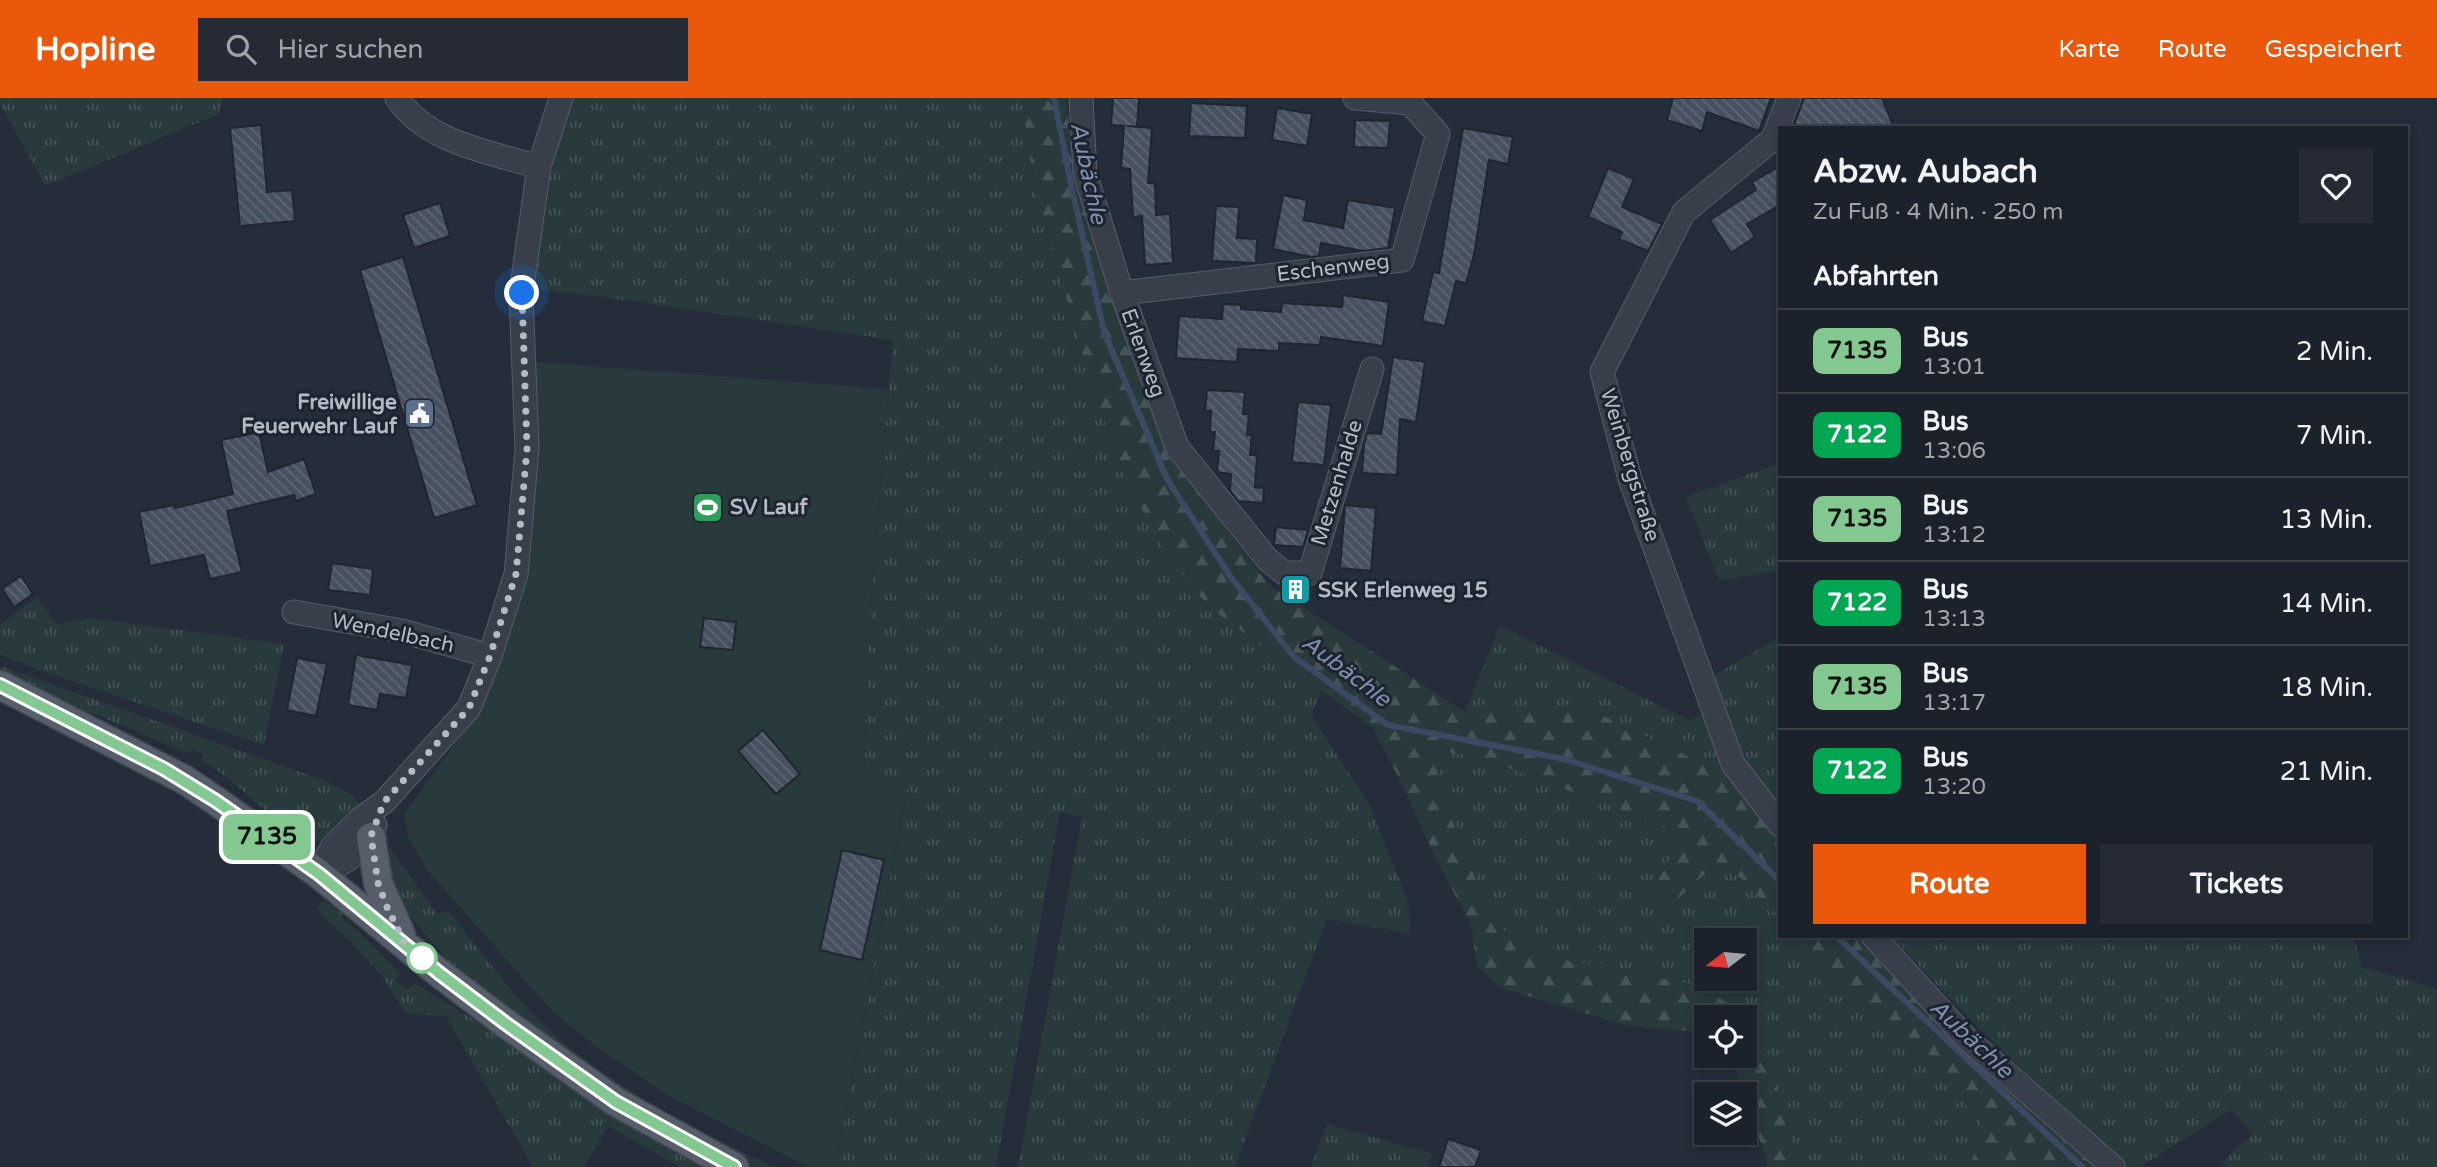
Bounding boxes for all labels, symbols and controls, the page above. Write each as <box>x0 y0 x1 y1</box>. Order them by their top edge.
search box <box>198 18 688 81</box>
text: Hopline <box>35 30 156 69</box>
icon: search <box>222 30 260 68</box>
text: Hier suchen <box>278 34 423 65</box>
text: Karte <box>2058 35 2120 64</box>
text: Route <box>2158 35 2227 64</box>
text: Gespeichert <box>2265 35 2402 64</box>
water label: Aubächle <box>1064 120 1113 228</box>
button: heart <box>2299 149 2373 223</box>
text: Abzw. Aubach <box>1813 152 2038 191</box>
text: Zu Fuß · 4 Min. · 250 m <box>1813 198 2063 226</box>
street label: Eschenweg <box>1275 249 1391 287</box>
text: Abfahrten <box>1813 261 1939 292</box>
your location <box>504 275 539 310</box>
street label: Erlenweg <box>1115 305 1171 401</box>
text: Bus <box>1922 322 1968 353</box>
text: 7135 <box>1827 336 1887 365</box>
text: 2 Min. <box>2296 336 2373 367</box>
text: 13:01 <box>1922 353 1986 381</box>
street label: Weinbergstraße <box>1595 385 1665 545</box>
place label: Freiwillige Feuerwehr Lauf <box>241 390 398 439</box>
public building icon: Freiwillige Feuerwehr Lauf <box>403 397 437 431</box>
text: Bus <box>1922 406 1968 437</box>
street label: Metzenhalde <box>1306 417 1368 549</box>
text: 7122 <box>1827 420 1887 449</box>
text: 7 Min. <box>2296 420 2373 451</box>
text: 13:06 <box>1922 437 1986 465</box>
sports icon: SV Lauf <box>690 490 724 524</box>
text: Bus <box>1922 490 1968 521</box>
place label: SV Lauf <box>730 495 808 520</box>
text: 7135 <box>1827 504 1887 533</box>
text: 13 Min. <box>2280 504 2373 535</box>
text: 13:12 <box>1922 521 1986 549</box>
building icon: SSK Erlenweg 15 <box>1278 573 1312 607</box>
text: Bus <box>1922 574 1968 605</box>
place label: SSK Erlenweg 15 <box>1318 578 1488 603</box>
text: 7122 <box>1827 588 1887 617</box>
text: 14 Min. <box>2280 588 2373 619</box>
text: 13:13 <box>1922 605 1986 633</box>
street label: Wendelbach <box>330 608 456 658</box>
water label: Aubächle <box>1296 629 1397 714</box>
text: Bus <box>1922 658 1968 689</box>
text: 7135 <box>1827 672 1887 701</box>
text: 18 Min. <box>2280 672 2373 703</box>
text: 13:17 <box>1922 689 1986 717</box>
text: Bus <box>1922 742 1968 773</box>
text: 7122 <box>1827 756 1887 785</box>
text: 21 Min. <box>2280 756 2373 787</box>
text: 13:20 <box>1922 773 1986 801</box>
line badge: 7135 <box>218 814 316 860</box>
text: 7135 <box>237 822 297 851</box>
button: Route <box>1813 844 2086 924</box>
button: Tickets <box>2100 844 2373 924</box>
north arrow <box>1694 928 1757 990</box>
map controls <box>1694 928 1757 1145</box>
unlabelled marker <box>407 943 437 973</box>
water label: Aubächle <box>1924 994 2020 1086</box>
button: locate <box>1694 1005 1757 1068</box>
button: layers <box>1694 1082 1757 1145</box>

